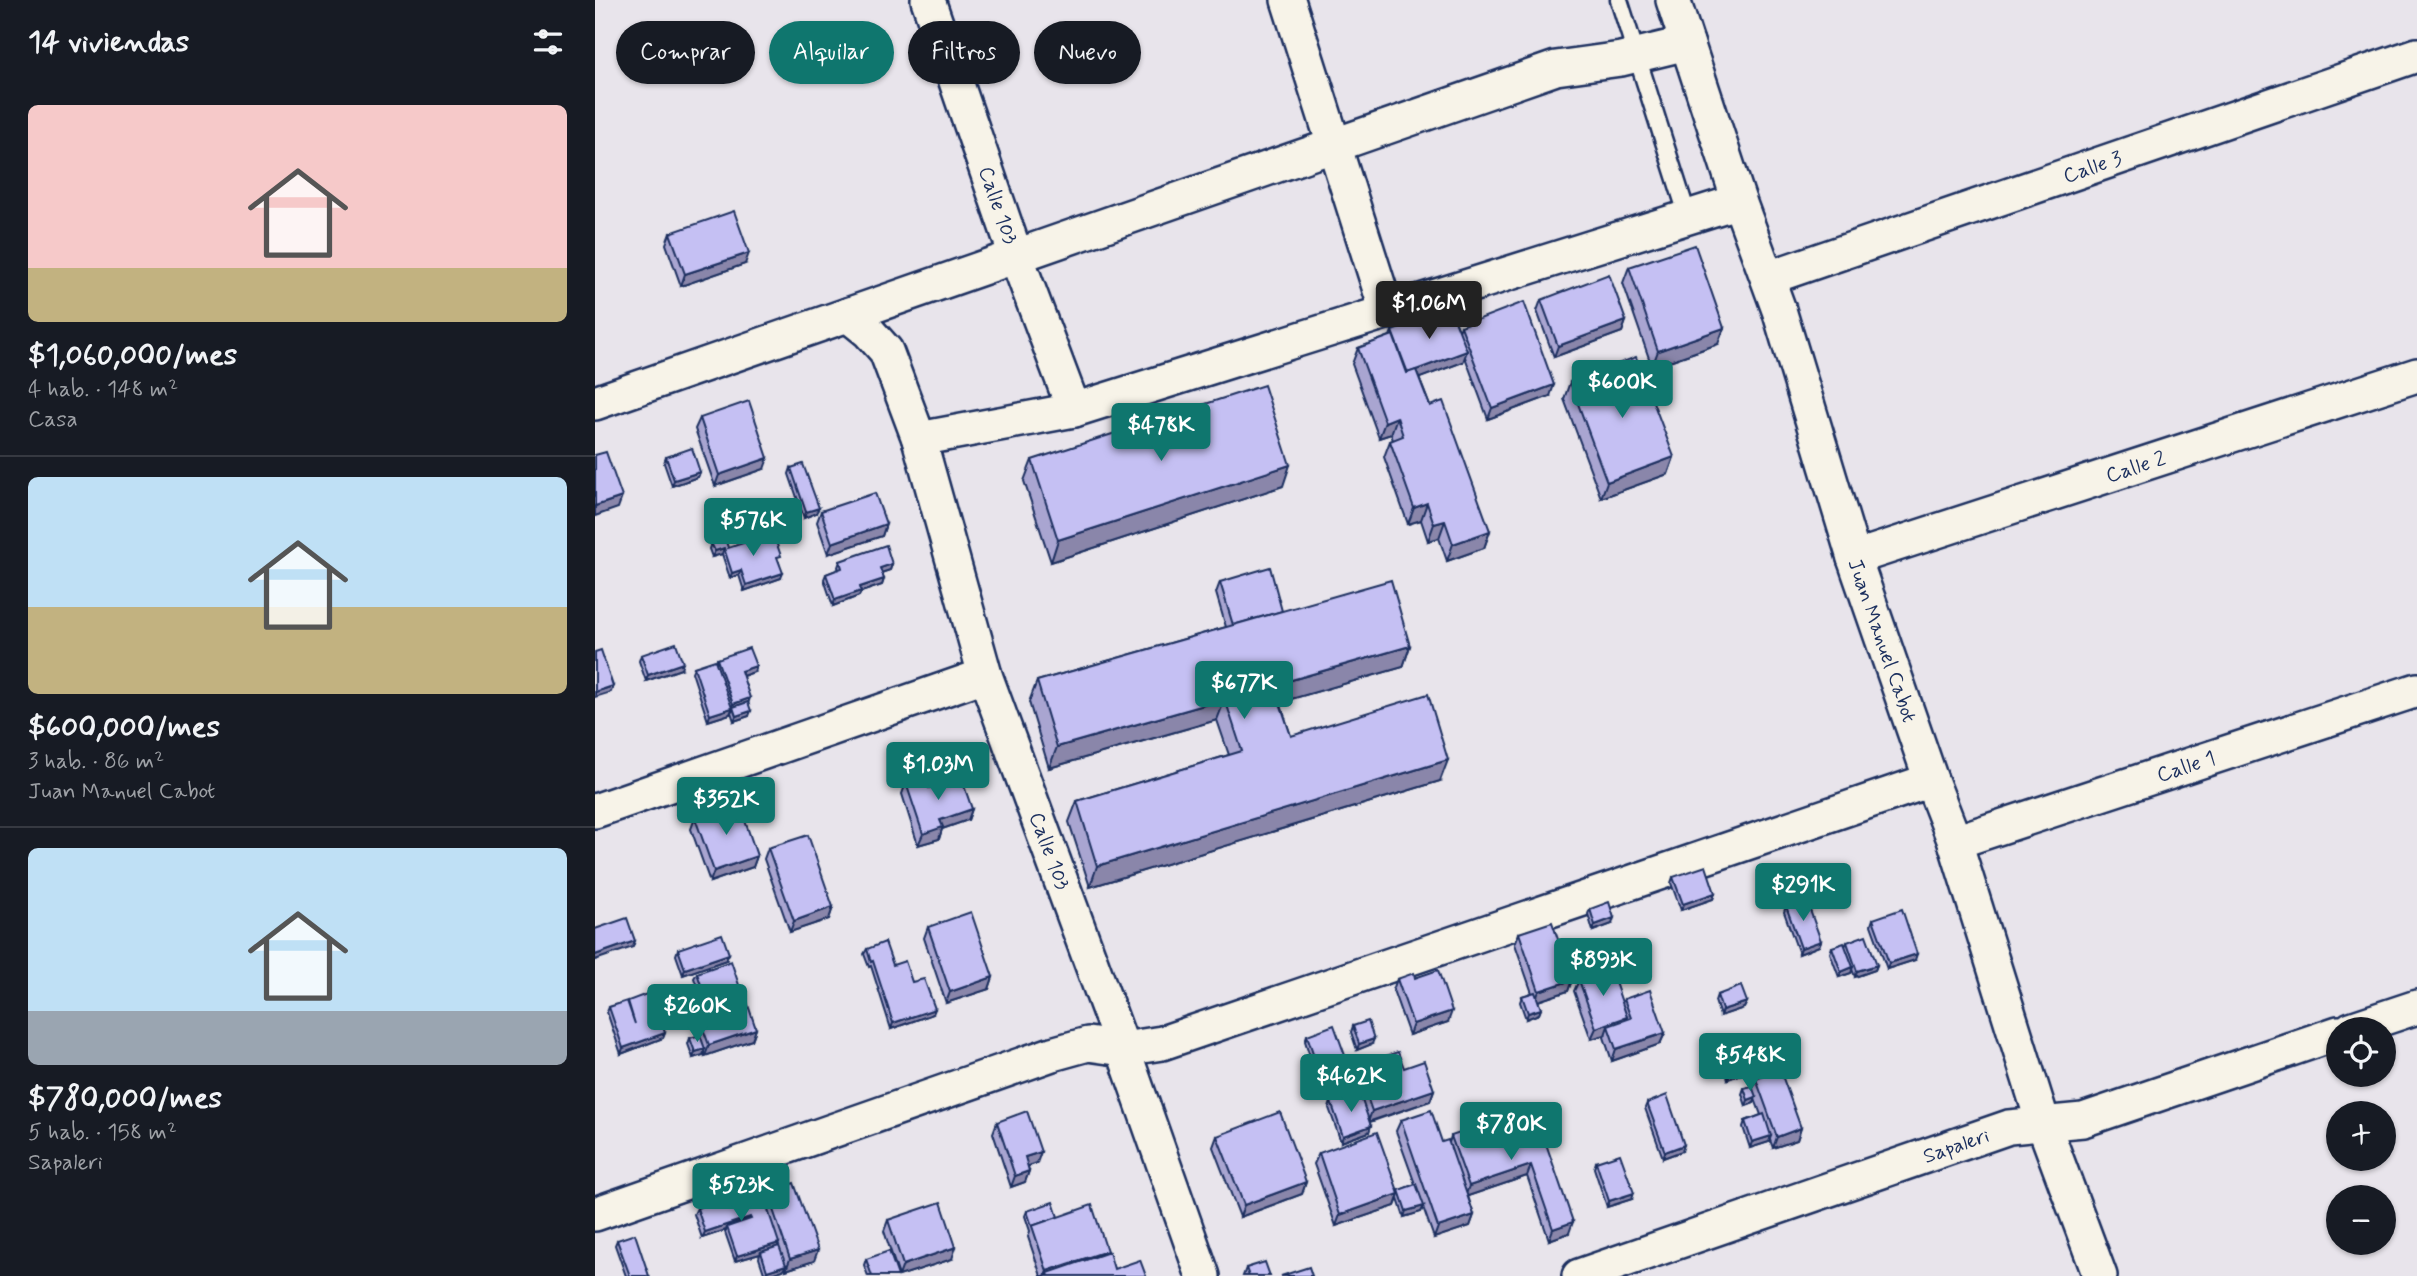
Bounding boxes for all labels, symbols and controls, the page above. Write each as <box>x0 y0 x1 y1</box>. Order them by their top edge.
chip: Comprar <box>616 21 755 84</box>
chip: Alquilar <box>769 21 894 84</box>
chip: Filtros <box>908 21 1020 84</box>
chip: Nuevo <box>1034 21 1141 84</box>
text: 14 viviendas <box>28 23 189 62</box>
icon: filters <box>529 23 567 61</box>
street label: Calle 3 <box>2060 144 2126 191</box>
icon: home <box>235 150 361 276</box>
street label: Calle 103 <box>971 163 1024 249</box>
pin: $1.06M <box>1372 282 1486 341</box>
text: $1.06M <box>1392 289 1466 319</box>
text: $1,060,000/mes <box>28 336 237 375</box>
pin: $600K <box>1573 360 1671 420</box>
text: $600K <box>1588 368 1656 398</box>
text: 4 hab. · 148 m² <box>28 375 178 405</box>
pin: $478K <box>1112 404 1210 463</box>
text: Casa <box>28 405 78 435</box>
text: $478K <box>1127 411 1195 441</box>
street label: Calle 2 <box>2102 445 2169 490</box>
pin: $576K <box>704 498 802 558</box>
text: $576K <box>720 506 786 536</box>
icon: home <box>235 522 361 648</box>
street label: Juan Manuel Cabot <box>1840 555 1923 726</box>
pin: $677K <box>1195 662 1293 721</box>
text: $677K <box>1211 669 1277 699</box>
text: $600,000/mes <box>28 708 220 747</box>
pin: $1.03M <box>881 742 995 802</box>
street label: Calle 1 <box>2153 744 2219 790</box>
text: 3 hab. · 86 m² <box>28 747 164 777</box>
text: $1.03M <box>902 750 974 780</box>
text: Juan Manuel Cabot <box>28 777 215 807</box>
pin: $352K <box>677 778 775 837</box>
text: $352K <box>693 785 759 815</box>
street label: Calle 103 <box>1022 808 1076 894</box>
pin: $291K <box>1754 864 1852 923</box>
text: $291K <box>1771 871 1835 901</box>
icon: home <box>235 893 361 1019</box>
pin: $893K <box>1554 939 1652 998</box>
text: $893K <box>1570 946 1636 976</box>
pin: $260K <box>648 984 746 1044</box>
text: $260K <box>663 992 731 1022</box>
map controls <box>2326 1017 2396 1255</box>
button: locate <box>2326 1017 2396 1087</box>
pin: $548K <box>1701 1034 1799 1093</box>
text: $548K <box>1715 1041 1785 1071</box>
pin: $462K <box>1302 1054 1400 1114</box>
text: $462K <box>1316 1062 1386 1092</box>
text: $780,000/mes <box>28 1079 222 1118</box>
button: + <box>2326 1101 2396 1171</box>
pin: $780K <box>1462 1102 1560 1162</box>
text: $780K <box>1476 1110 1546 1140</box>
text: 5 hab. · 158 m² <box>28 1118 177 1148</box>
street label: Sapaleri <box>1920 1122 1993 1171</box>
text: Sapaleri <box>28 1148 103 1178</box>
pin: $523K <box>692 1164 790 1223</box>
text: $523K <box>708 1171 774 1201</box>
button: − <box>2326 1185 2396 1255</box>

